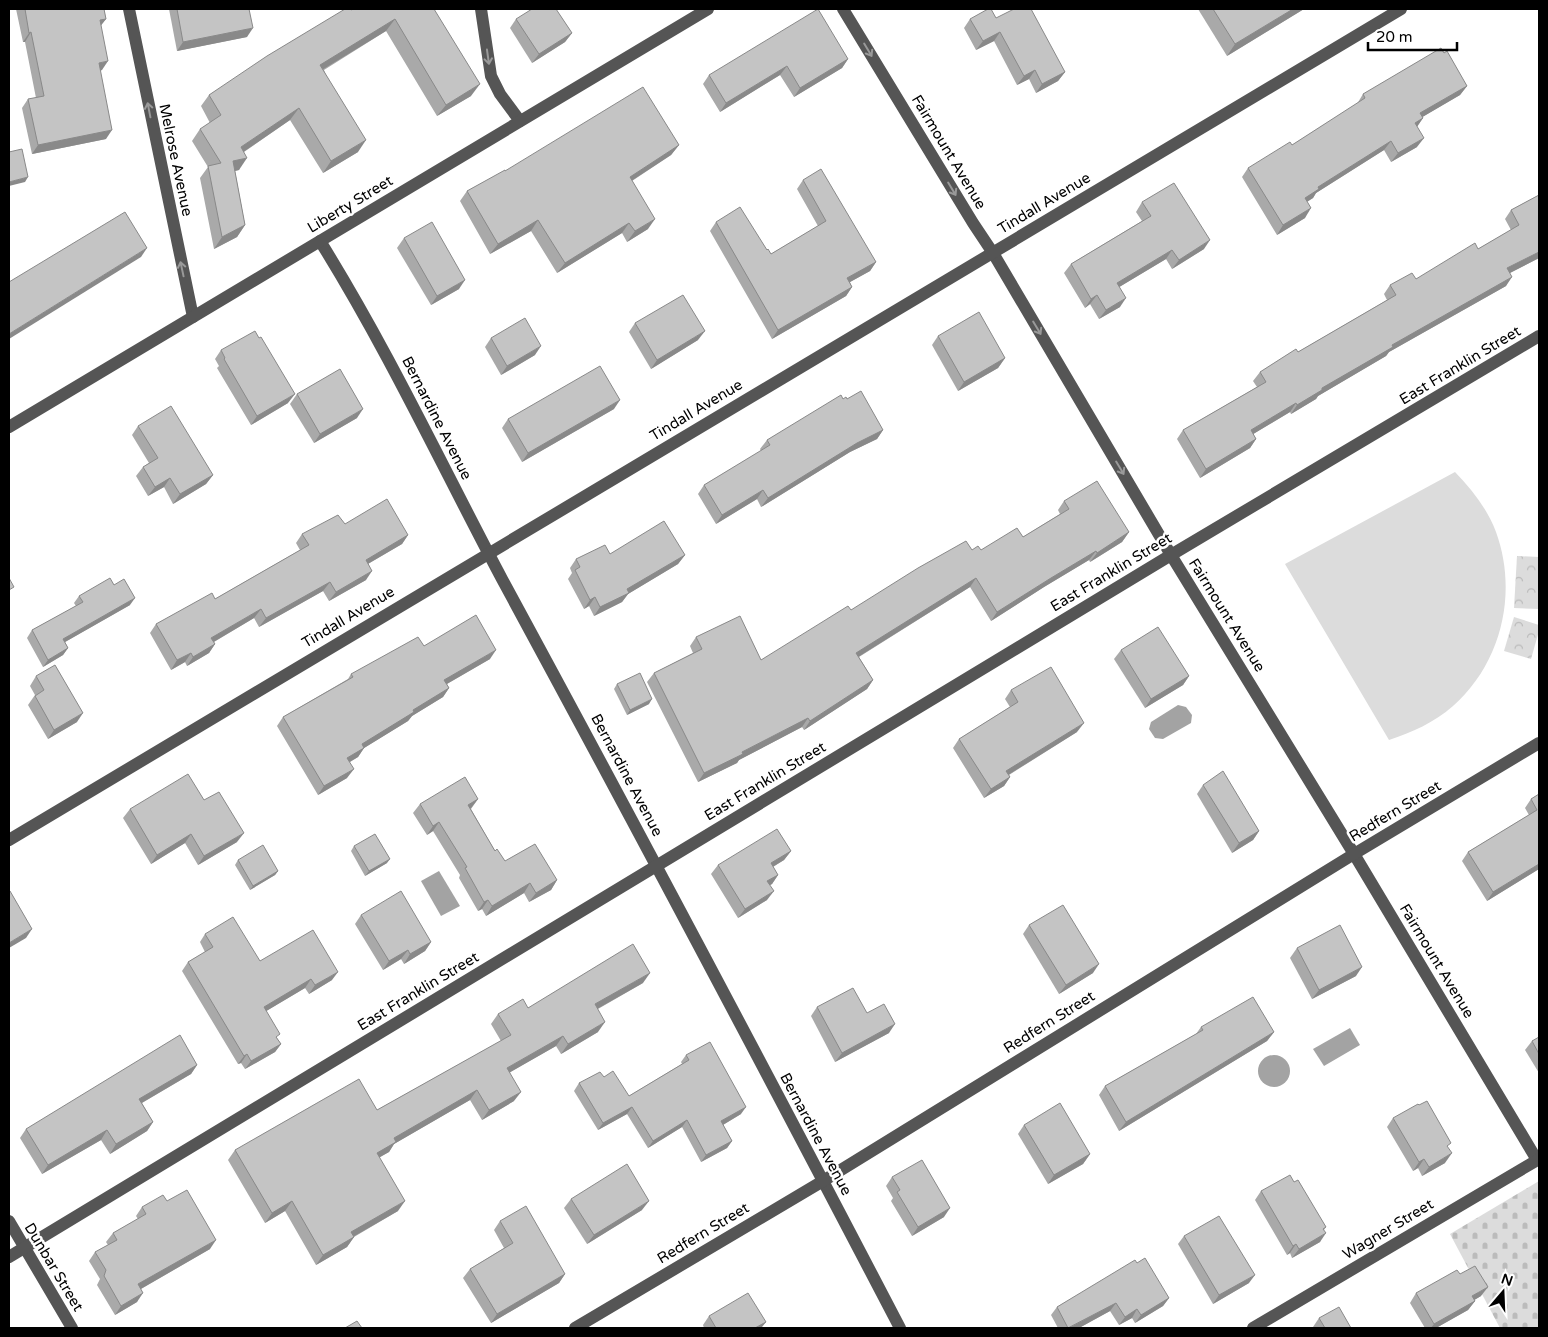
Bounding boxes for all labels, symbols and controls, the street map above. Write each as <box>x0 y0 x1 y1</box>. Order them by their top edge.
scale bar <box>1368 20 1457 52</box>
text: 20 m <box>1376 28 1413 46</box>
one-way arrow <box>864 43 874 57</box>
one-way arrow <box>483 49 493 65</box>
street label: Fairmount Avenue <box>908 92 990 212</box>
street label: Melrose Avenue <box>155 102 197 218</box>
one-way arrow <box>144 103 154 119</box>
street label: Tindall Avenue <box>994 168 1094 238</box>
street label: Liberty Street <box>304 171 396 237</box>
one-way arrow <box>948 182 958 196</box>
one-way arrow <box>177 262 187 278</box>
one-way arrow <box>1033 321 1043 335</box>
street label: East Franklin Street <box>1396 322 1524 408</box>
street label: Bernardine Avenue <box>398 353 476 483</box>
street label: Tindall Avenue <box>646 375 746 445</box>
one-way arrow <box>1115 461 1125 475</box>
street label: East Franklin Street <box>1047 529 1175 615</box>
street label: Fairmount Avenue <box>1185 555 1269 675</box>
street label: Tindall Avenue <box>298 582 398 652</box>
street label: Bernardine Avenue <box>587 711 667 839</box>
street label: East Franklin Street <box>701 738 829 824</box>
street label: Redfern Street <box>1346 776 1444 846</box>
street label: Fairmount Avenue <box>1396 901 1478 1021</box>
street label: East Franklin Street <box>354 948 482 1034</box>
street label: Redfern Street <box>1000 987 1098 1057</box>
street label: Bernardine Avenue <box>776 1070 856 1198</box>
street label: Wagner Street <box>1339 1195 1437 1263</box>
street label: Redfern Street <box>654 1198 752 1268</box>
street label: Dunbar Street <box>21 1220 88 1315</box>
north arrow <box>1478 1267 1528 1317</box>
text: N <box>1499 1270 1515 1290</box>

